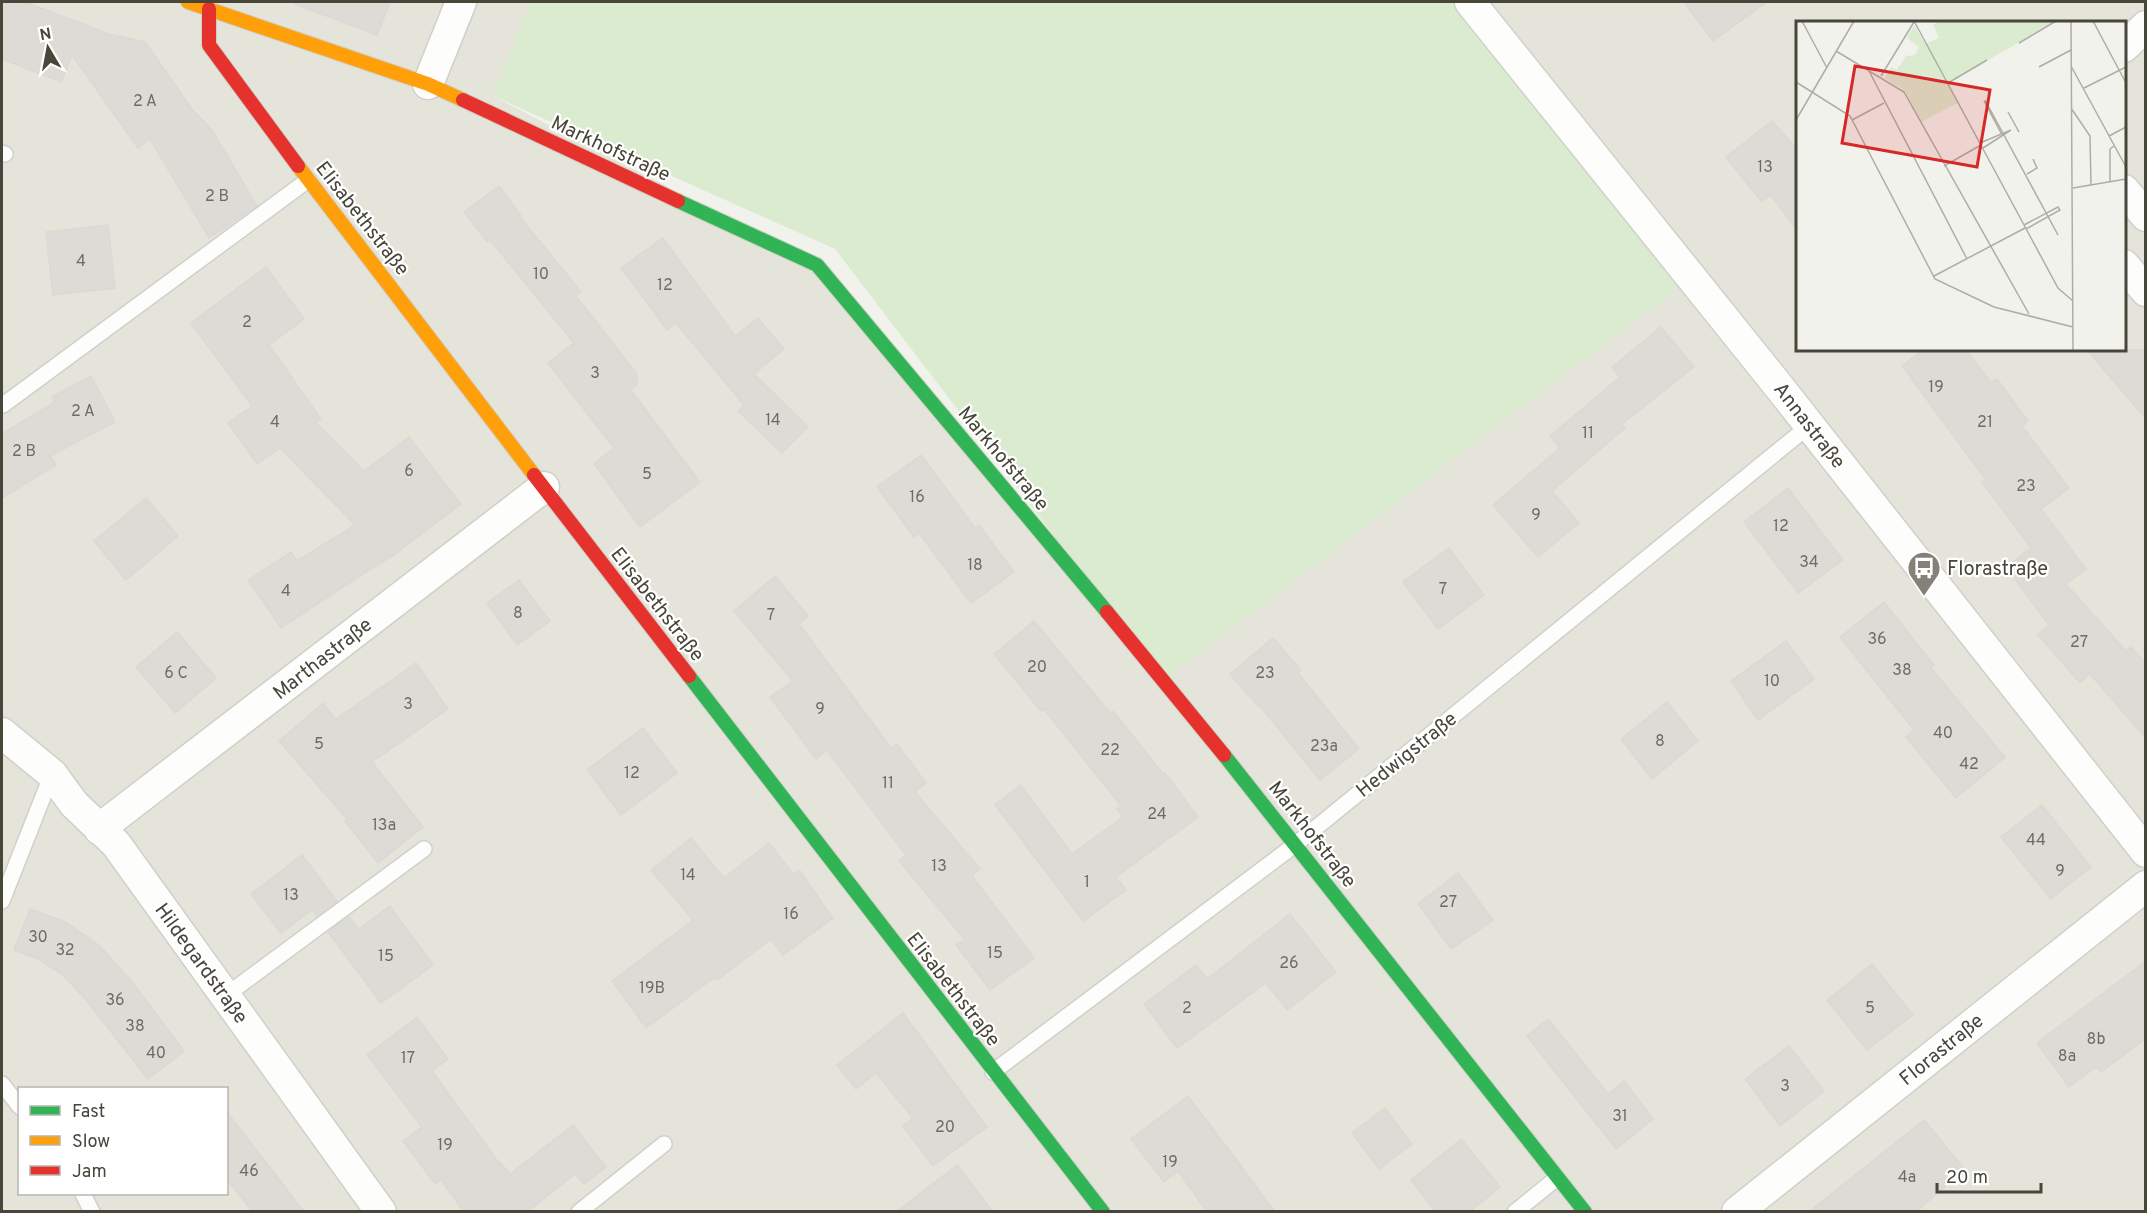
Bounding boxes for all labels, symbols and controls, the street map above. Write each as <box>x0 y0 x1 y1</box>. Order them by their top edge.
north arrow <box>18 18 78 78</box>
inset map <box>1796 21 2126 351</box>
text: N <box>38 24 53 46</box>
house number: 2 A <box>133 92 157 112</box>
street label: Markhofstraße <box>546 111 674 189</box>
street label: Elisabethstraße <box>309 157 414 282</box>
house number: 13 <box>1757 158 1773 178</box>
house number: 2 B <box>205 187 229 207</box>
house number: 4 <box>76 252 86 272</box>
house number: 10 <box>533 265 549 285</box>
house number: 12 <box>657 276 673 296</box>
house number: 2 <box>242 313 252 333</box>
house number: 3 <box>590 364 600 384</box>
street label: Annastraße <box>1767 378 1850 475</box>
house number: 19 <box>1928 378 1944 398</box>
house number: 2 A <box>71 402 95 422</box>
street label: Markhofstraße <box>951 402 1054 517</box>
house number: 14 <box>765 411 781 431</box>
house number: 4 <box>270 413 280 433</box>
house number: 21 <box>1977 413 1993 433</box>
house number: 11 <box>1582 424 1594 444</box>
house number: 2 B <box>12 442 36 462</box>
house number: 6 <box>404 462 414 482</box>
house number: 5 <box>642 465 652 485</box>
house number: 23 <box>2016 477 2036 497</box>
house number: 16 <box>909 488 925 508</box>
house number: 9 <box>1531 506 1541 526</box>
house number: 12 <box>1773 517 1789 537</box>
street label: Elisabethstraße <box>604 543 709 668</box>
bus stop icon: Florastraße <box>1906 550 1942 597</box>
house number: 34 <box>1799 553 1819 573</box>
house number: 18 <box>967 556 983 576</box>
place label: Florastraße <box>1947 557 2048 583</box>
house number: 7 <box>1439 580 1447 600</box>
house number: 4 <box>281 582 291 602</box>
house number: 8 <box>513 604 523 624</box>
house number: 7 <box>767 606 775 626</box>
street label: Marthastraße <box>268 613 378 706</box>
house number: 36 <box>1867 630 1887 650</box>
house number: 27 <box>2070 633 2088 653</box>
house number: 20 <box>1027 658 1047 678</box>
house number: 38 <box>1892 661 1912 681</box>
house number: 6 C <box>164 664 188 684</box>
house number: 23 <box>1255 664 1275 684</box>
house number: 10 <box>1764 672 1780 692</box>
house number: 3 <box>403 695 413 715</box>
house number: 9 <box>815 700 825 720</box>
street label: Hedwigstraße <box>1351 707 1463 804</box>
house number: 40 <box>1933 724 1953 744</box>
house number: 8 <box>1655 732 1665 752</box>
house number: 5 <box>314 735 324 755</box>
house number: 23a <box>1310 737 1338 757</box>
house number: 22 <box>1100 741 1120 761</box>
house number: 42 <box>1959 755 1979 775</box>
house number: 12 <box>624 764 640 784</box>
house number: 11 <box>882 774 894 794</box>
street label: Markhofstraße <box>1261 776 1361 894</box>
house number: 24 <box>1147 805 1167 825</box>
house number: 13a <box>372 816 396 836</box>
house number: 44 <box>2026 831 2046 851</box>
house number: 13 <box>931 857 947 877</box>
house number: 9 <box>2055 862 2065 882</box>
house number: 14 <box>680 866 696 886</box>
house number: 1 <box>1084 873 1090 893</box>
house number: 13 <box>283 886 299 906</box>
house number: 27 <box>1439 893 1457 913</box>
street label: Hildegardstraße <box>148 899 253 1030</box>
house number: 16 <box>783 905 799 925</box>
house number: 30 <box>28 928 48 948</box>
street label: Elisabethstraße <box>900 928 1005 1053</box>
house number: 32 <box>55 941 75 961</box>
house number: 15 <box>987 944 1003 964</box>
house number: 15 <box>378 947 394 967</box>
house number: 26 <box>1279 954 1299 974</box>
house number: 19B <box>639 979 665 999</box>
house number: 36 <box>105 991 125 1011</box>
house number: 2 <box>1182 999 1192 1019</box>
house number: 5 <box>1865 999 1875 1019</box>
street label: Florastraße <box>1895 1009 1990 1092</box>
house number: 38 <box>125 1017 145 1037</box>
house number: 8b <box>2087 1030 2105 1050</box>
house number: 40 <box>146 1044 166 1064</box>
house number: 8a <box>2058 1047 2076 1067</box>
house number: 17 <box>401 1049 415 1069</box>
house number: 3 <box>1780 1077 1790 1097</box>
legend <box>18 1087 228 1195</box>
text: Fast <box>72 1101 105 1124</box>
house number: 31 <box>1612 1107 1628 1127</box>
house number: 20 <box>935 1118 955 1138</box>
text: Slow <box>72 1131 110 1154</box>
house number: 19 <box>437 1136 453 1156</box>
house number: 19 <box>1162 1153 1178 1173</box>
scale bar <box>1937 1156 2040 1194</box>
text: Jam <box>72 1161 107 1184</box>
house number: 46 <box>239 1162 259 1182</box>
text: 20 m <box>1946 1167 1988 1190</box>
house number: 4a <box>1898 1168 1916 1188</box>

